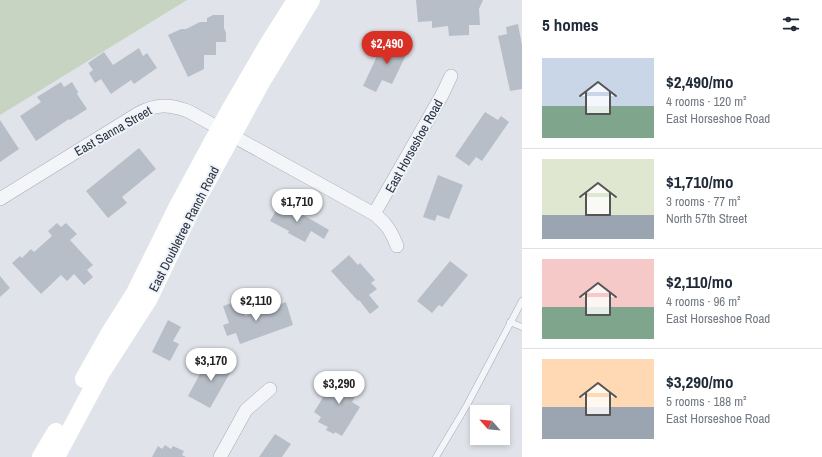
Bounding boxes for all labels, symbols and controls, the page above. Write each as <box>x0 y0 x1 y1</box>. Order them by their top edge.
text: 5 homes <box>542 13 599 36</box>
icon: filters <box>780 13 802 35</box>
pin: $2,490 <box>354 31 420 65</box>
text: $2,490 <box>371 35 403 52</box>
text: $2,490/mo <box>666 70 733 93</box>
icon: home <box>574 74 622 122</box>
text: 4 rooms · 120 m² <box>666 93 747 110</box>
street label: East Horseshoe Road <box>381 96 447 196</box>
street label: East Sanna Street <box>71 102 155 160</box>
text: East Horseshoe Road <box>666 110 770 127</box>
street label: East Doubletree Ranch Road <box>145 163 223 295</box>
text: $1,710/mo <box>666 170 733 193</box>
icon: home <box>574 175 622 223</box>
pin: $1,710 <box>264 189 330 223</box>
text: $1,710 <box>281 193 313 210</box>
text: 3 rooms · 77 m² <box>666 193 741 210</box>
text: North 57th Street <box>666 210 747 227</box>
text: $2,110/mo <box>666 270 733 293</box>
icon: home <box>574 275 622 323</box>
pin: $2,110 <box>223 288 289 322</box>
text: $2,110 <box>240 292 272 309</box>
text: 4 rooms · 96 m² <box>666 293 741 310</box>
text: East Horseshoe Road <box>666 310 770 327</box>
pin: $3,170 <box>178 348 244 382</box>
text: $3,170 <box>195 352 227 369</box>
text: $3,290/mo <box>666 370 733 393</box>
pin: $3,290 <box>306 371 372 405</box>
text: $3,290 <box>323 375 355 392</box>
icon: home <box>574 375 622 423</box>
text: 5 rooms · 188 m² <box>666 393 747 410</box>
north arrow <box>470 405 510 445</box>
map controls <box>470 405 510 445</box>
text: East Horseshoe Road <box>666 410 770 427</box>

